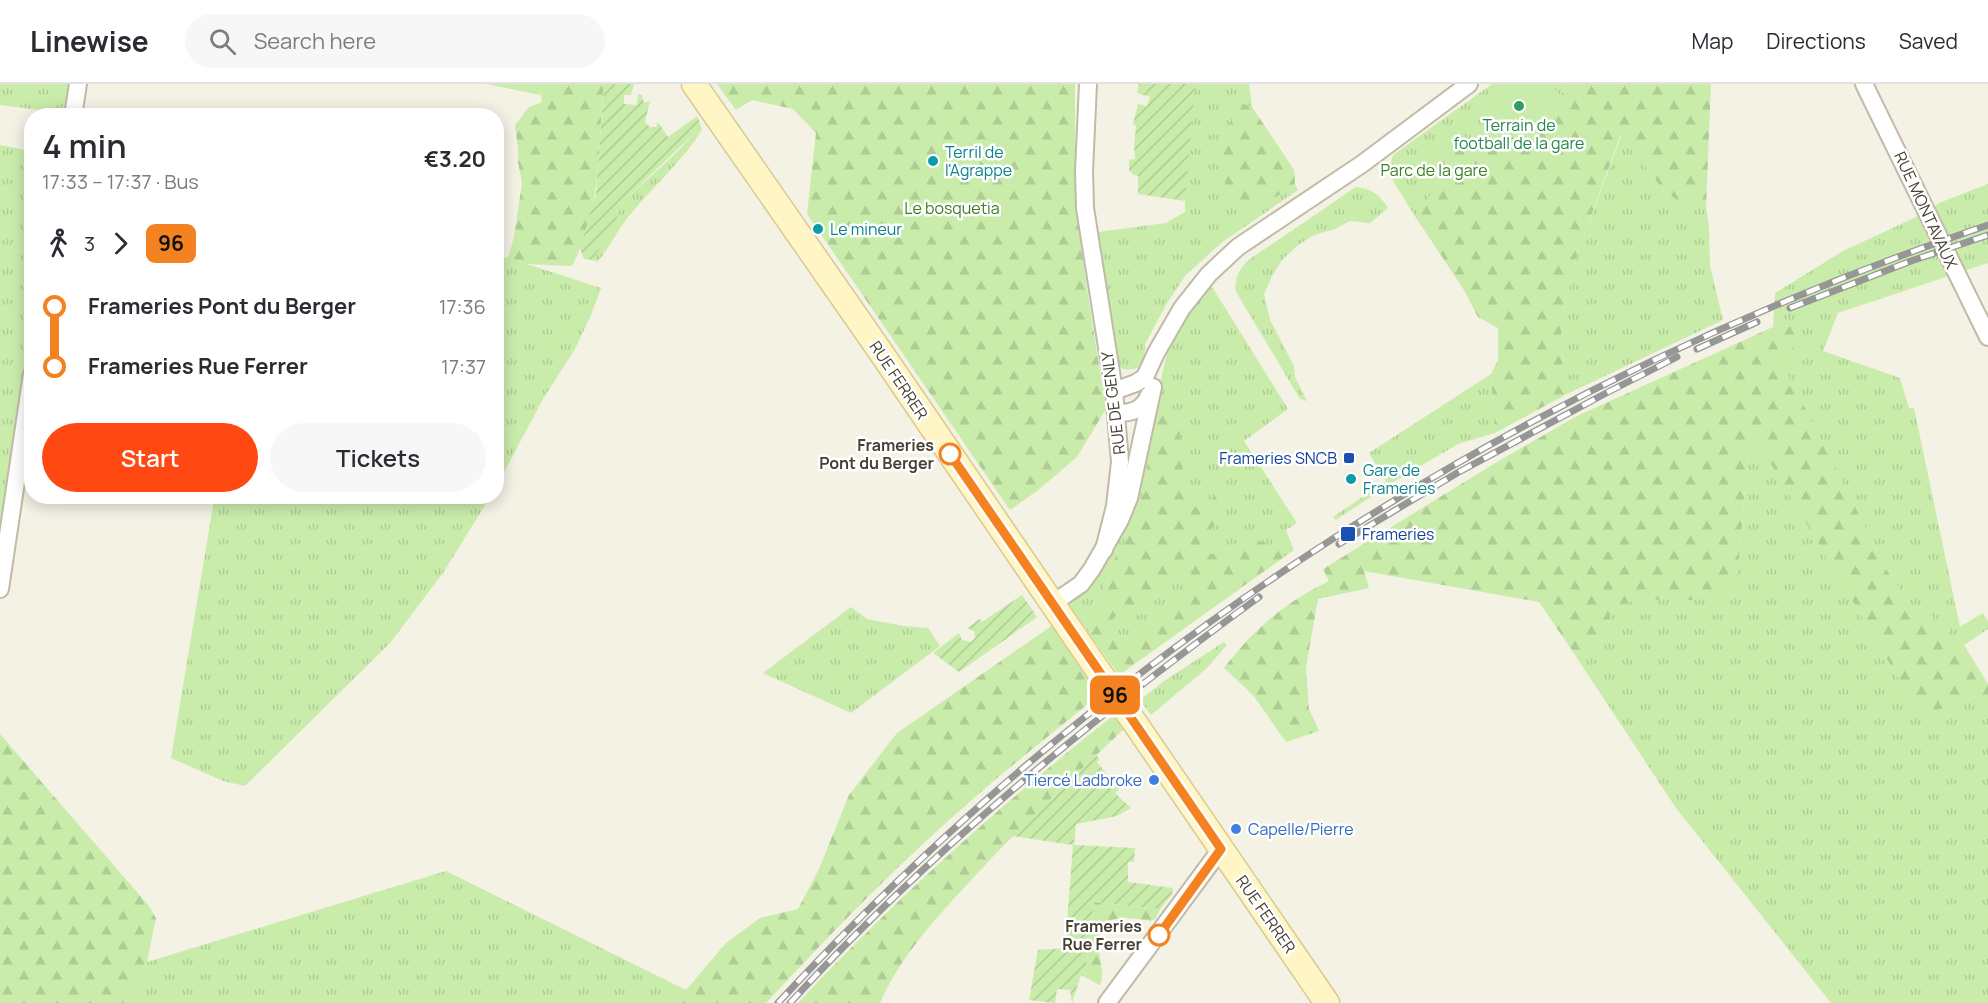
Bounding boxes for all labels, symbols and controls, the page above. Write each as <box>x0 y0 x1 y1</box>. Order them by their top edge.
search box <box>185 14 605 68</box>
text: Linewise <box>30 22 149 60</box>
icon: search <box>206 25 239 58</box>
text: Search here <box>254 26 376 56</box>
text: Map <box>1692 27 1733 55</box>
text: Directions <box>1766 27 1866 55</box>
text: Saved <box>1899 27 1958 55</box>
marker: Terrain de football de la gare <box>1512 99 1526 113</box>
place label: Terrain de football de la gare <box>1454 114 1584 154</box>
text: 4 min <box>42 123 127 168</box>
place label: Terril de l'Agrappe <box>945 141 1012 181</box>
text: €3.20 <box>424 144 486 174</box>
street label: RUE MONTAVAUX <box>1889 148 1963 273</box>
marker: Terril de l'Agrappe <box>926 154 940 168</box>
park label: Parc de la gare <box>1380 159 1488 181</box>
text: 17:33 – 17:37 · Bus <box>42 168 199 195</box>
park label: Le bosquetia <box>904 197 1000 219</box>
place label: Le mineur <box>830 218 902 240</box>
marker: Le mineur <box>811 222 825 236</box>
icon: walk <box>42 227 75 260</box>
icon: forward <box>104 227 137 260</box>
text: 96 <box>158 229 184 257</box>
text: 3 <box>84 230 95 257</box>
text: Frameries Pont du Berger <box>88 291 356 321</box>
text: 17:36 <box>439 293 486 320</box>
street label: RUE FERRER <box>865 336 933 424</box>
street label: RUE DE GENLY <box>1096 350 1130 456</box>
text: Frameries Rue Ferrer <box>88 351 308 381</box>
text: 17:37 <box>441 353 486 380</box>
button: Start <box>42 423 258 492</box>
button: Tickets <box>270 423 486 492</box>
place label: Frameries Pont du Berger <box>819 434 934 474</box>
marker: Frameries Pont du Berger <box>939 443 961 465</box>
place label: Frameries SNCB <box>1219 447 1337 469</box>
marker: Frameries SNCB <box>1342 451 1356 465</box>
place label: Gare de Frameries <box>1363 459 1436 499</box>
marker: Gare de Frameries <box>1344 472 1358 486</box>
place label: Frameries <box>1362 523 1435 545</box>
marker: Frameries <box>1339 525 1357 543</box>
line badge: 96 <box>1088 676 1142 714</box>
text: 96 <box>1102 681 1128 709</box>
place label: Tiercé Ladbroke <box>1024 769 1142 791</box>
marker: Tiercé Ladbroke <box>1147 773 1161 787</box>
place label: Capelle/Pierre <box>1248 818 1354 840</box>
marker: Capelle/Pierre <box>1229 822 1243 836</box>
street label: RUE FERRER <box>1231 871 1301 957</box>
place label: Frameries Rue Ferrer <box>1062 915 1142 955</box>
marker: Frameries Rue Ferrer <box>1148 924 1170 946</box>

